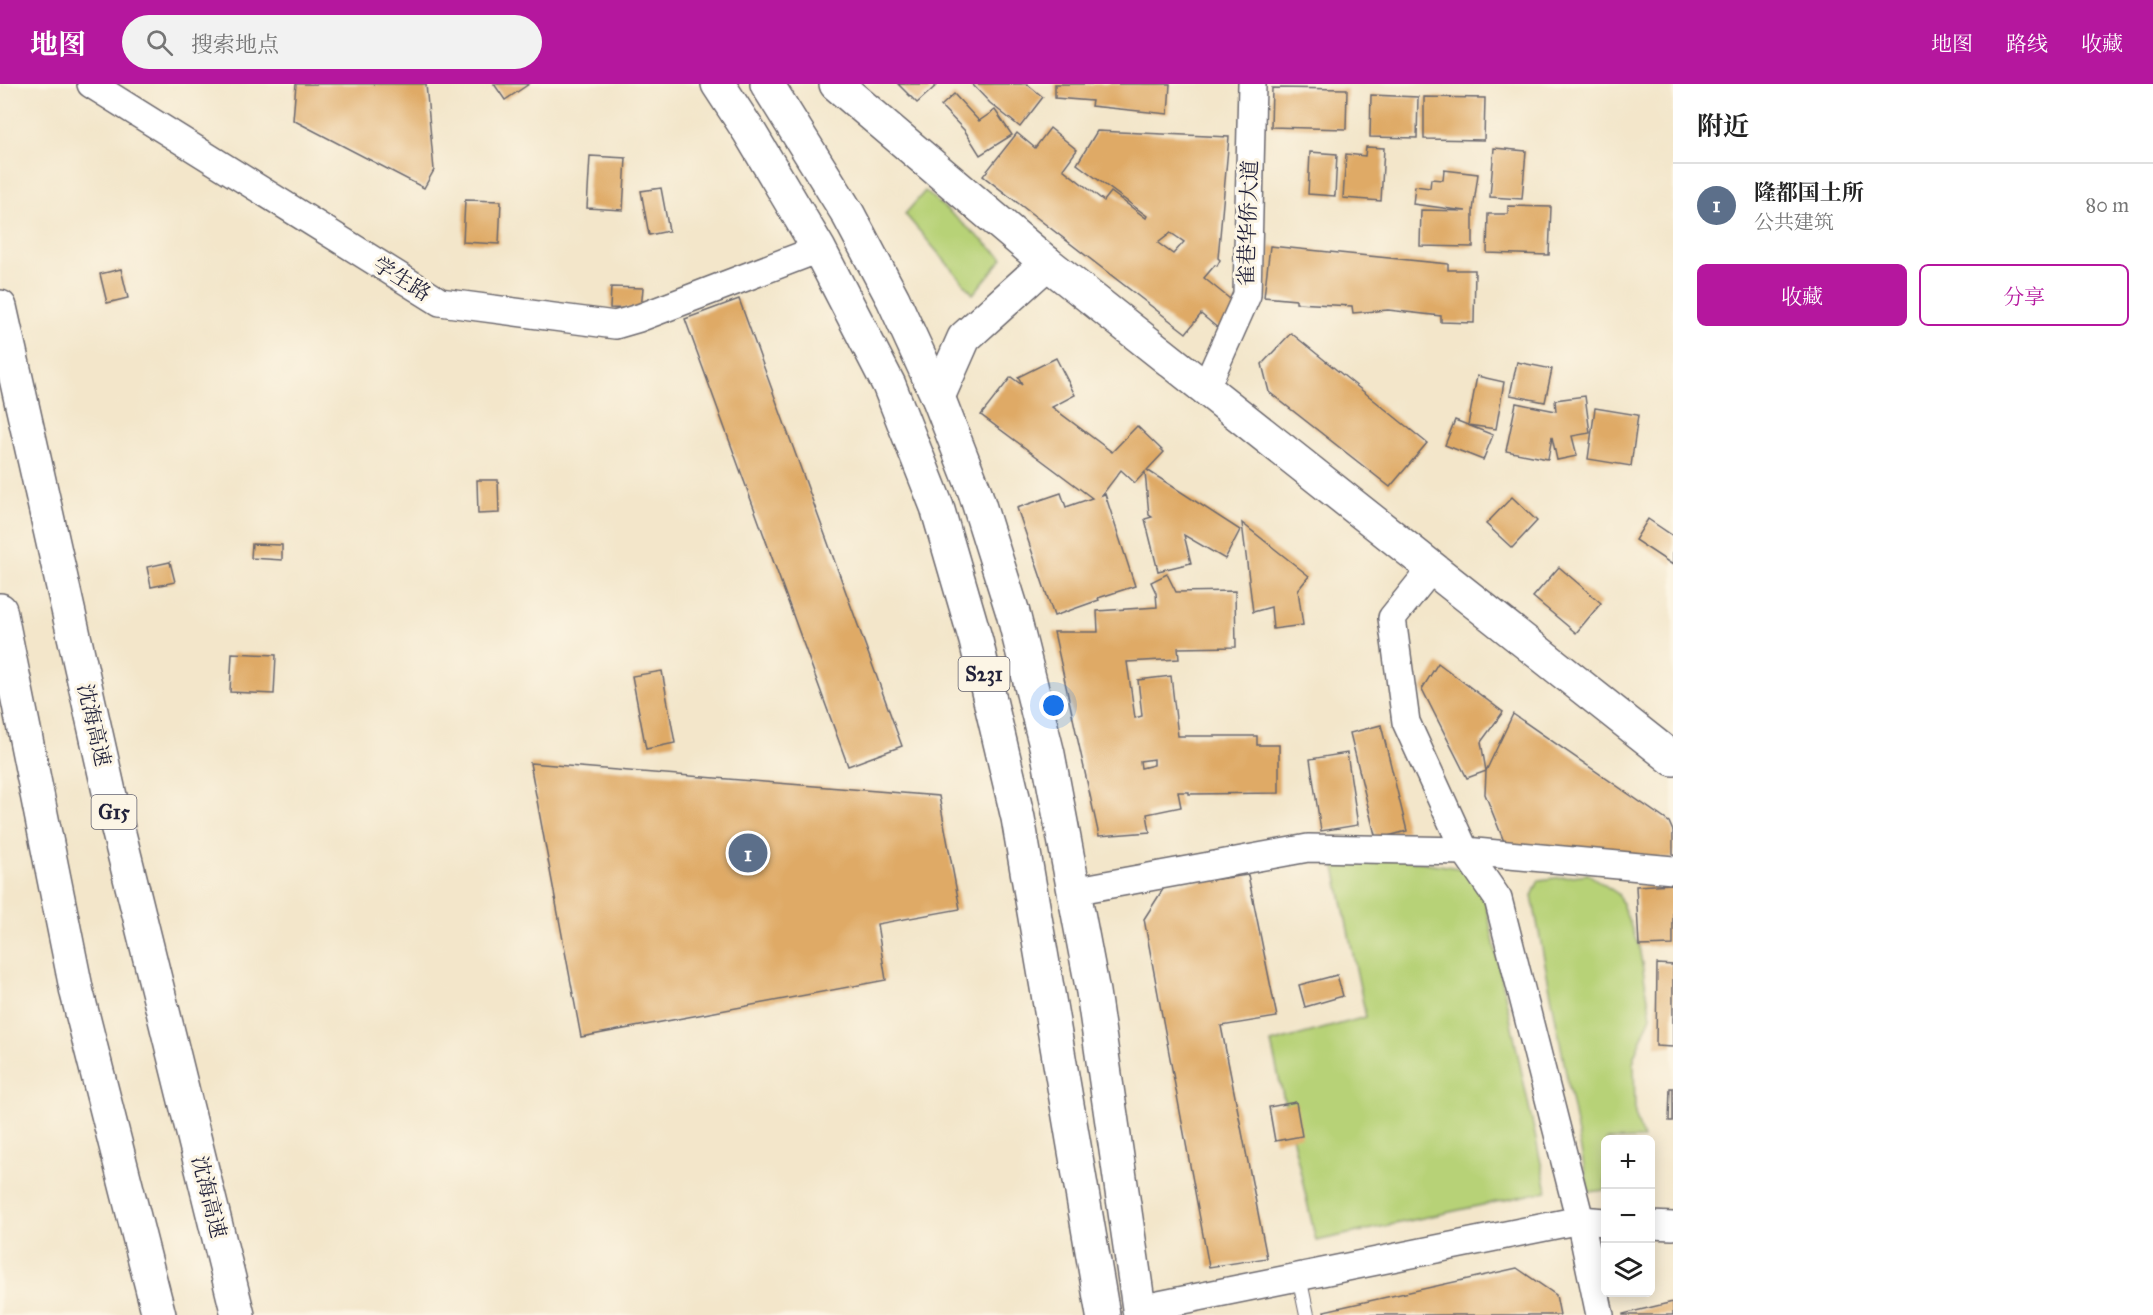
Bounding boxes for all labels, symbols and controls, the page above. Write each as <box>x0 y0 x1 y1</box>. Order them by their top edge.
search box <box>122 15 542 69</box>
icon: search <box>143 26 176 59</box>
text: 地图 <box>30 27 86 62</box>
text: 搜索地点 <box>191 31 279 58</box>
text: 地图 <box>1931 31 1973 57</box>
text: 路线 <box>2006 31 2048 57</box>
text: 收藏 <box>2081 31 2123 57</box>
text: 附近 <box>1697 110 1749 142</box>
street label: 雀巷华侨大道 <box>1233 160 1263 286</box>
text: 隆都国土所 <box>1754 179 1864 206</box>
text: 1 <box>1713 193 1720 217</box>
text: 80 m <box>2086 193 2129 217</box>
text: 公共建筑 <box>1754 210 1834 234</box>
street label: 学生路 <box>368 251 436 307</box>
button: 收藏 <box>1697 264 1907 326</box>
button: 分享 <box>1919 264 2129 326</box>
road number: S231 <box>958 657 1010 691</box>
street label: 沈海高速 <box>72 681 116 769</box>
your location <box>1039 691 1068 720</box>
road number: G15 <box>92 795 136 829</box>
pin: 1 <box>728 830 768 876</box>
map controls <box>1601 1135 1655 1297</box>
button: + <box>1601 1135 1655 1189</box>
street label: 沈海高速 <box>186 1153 232 1241</box>
button: − <box>1601 1189 1655 1243</box>
button: layers <box>1601 1243 1655 1297</box>

